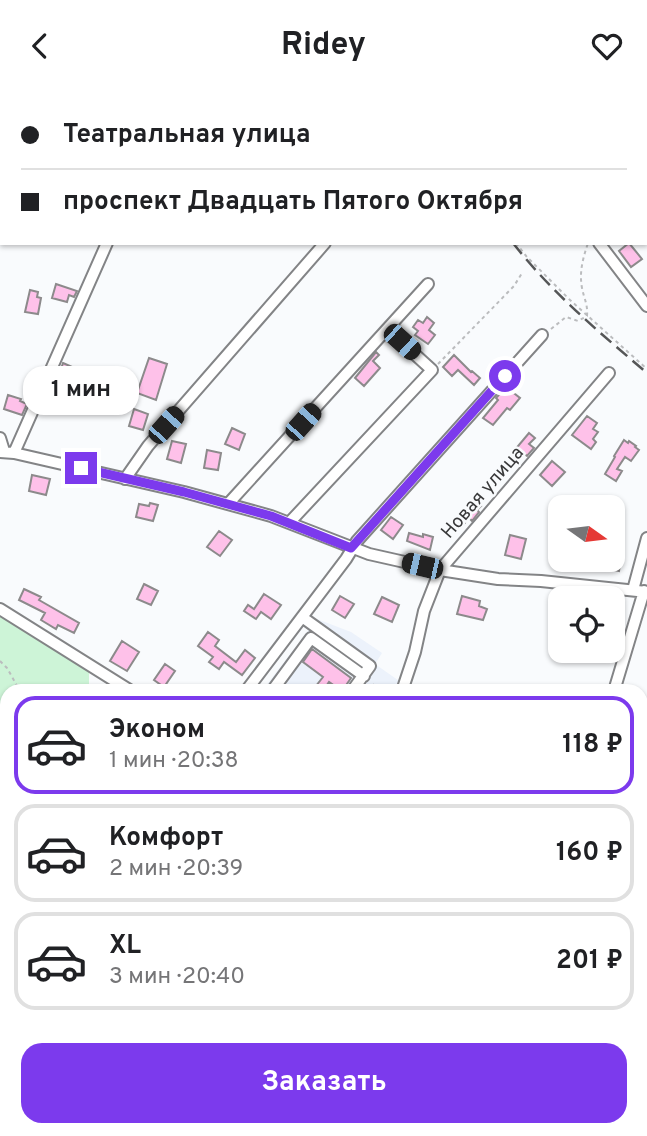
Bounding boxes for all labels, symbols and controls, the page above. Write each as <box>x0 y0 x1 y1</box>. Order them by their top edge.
text: Ridey <box>281 26 366 66</box>
icon: back <box>21 27 59 65</box>
icon: heart <box>588 27 626 65</box>
text: Театральная улица <box>63 119 310 152</box>
text: проспект Двадцать Пятого Октября <box>63 186 523 219</box>
car <box>380 320 425 364</box>
route start <box>489 360 521 392</box>
callout: 1 мин <box>23 367 139 415</box>
text: 1 мин <box>51 376 111 405</box>
car <box>282 399 325 445</box>
car <box>145 402 188 448</box>
street label: Новая улица <box>436 442 530 544</box>
route end <box>65 452 97 484</box>
north arrow <box>548 495 625 572</box>
map controls <box>548 495 625 663</box>
car <box>400 551 445 581</box>
button: locate <box>548 586 625 663</box>
icon: car <box>25 714 88 777</box>
text: Эконом <box>109 714 205 747</box>
text: 118 ₽ <box>562 729 623 762</box>
text: 1 мин · 20:38 <box>109 747 239 776</box>
icon: car <box>25 822 88 885</box>
text: Комфорт <box>109 822 223 855</box>
text: 160 ₽ <box>556 837 623 870</box>
text: 2 мин · 20:39 <box>109 855 243 884</box>
icon: car <box>25 930 88 993</box>
text: XL <box>109 930 141 963</box>
text: 201 ₽ <box>556 945 623 978</box>
text: 3 мин · 20:40 <box>109 963 245 992</box>
button: Заказать <box>21 1043 627 1123</box>

